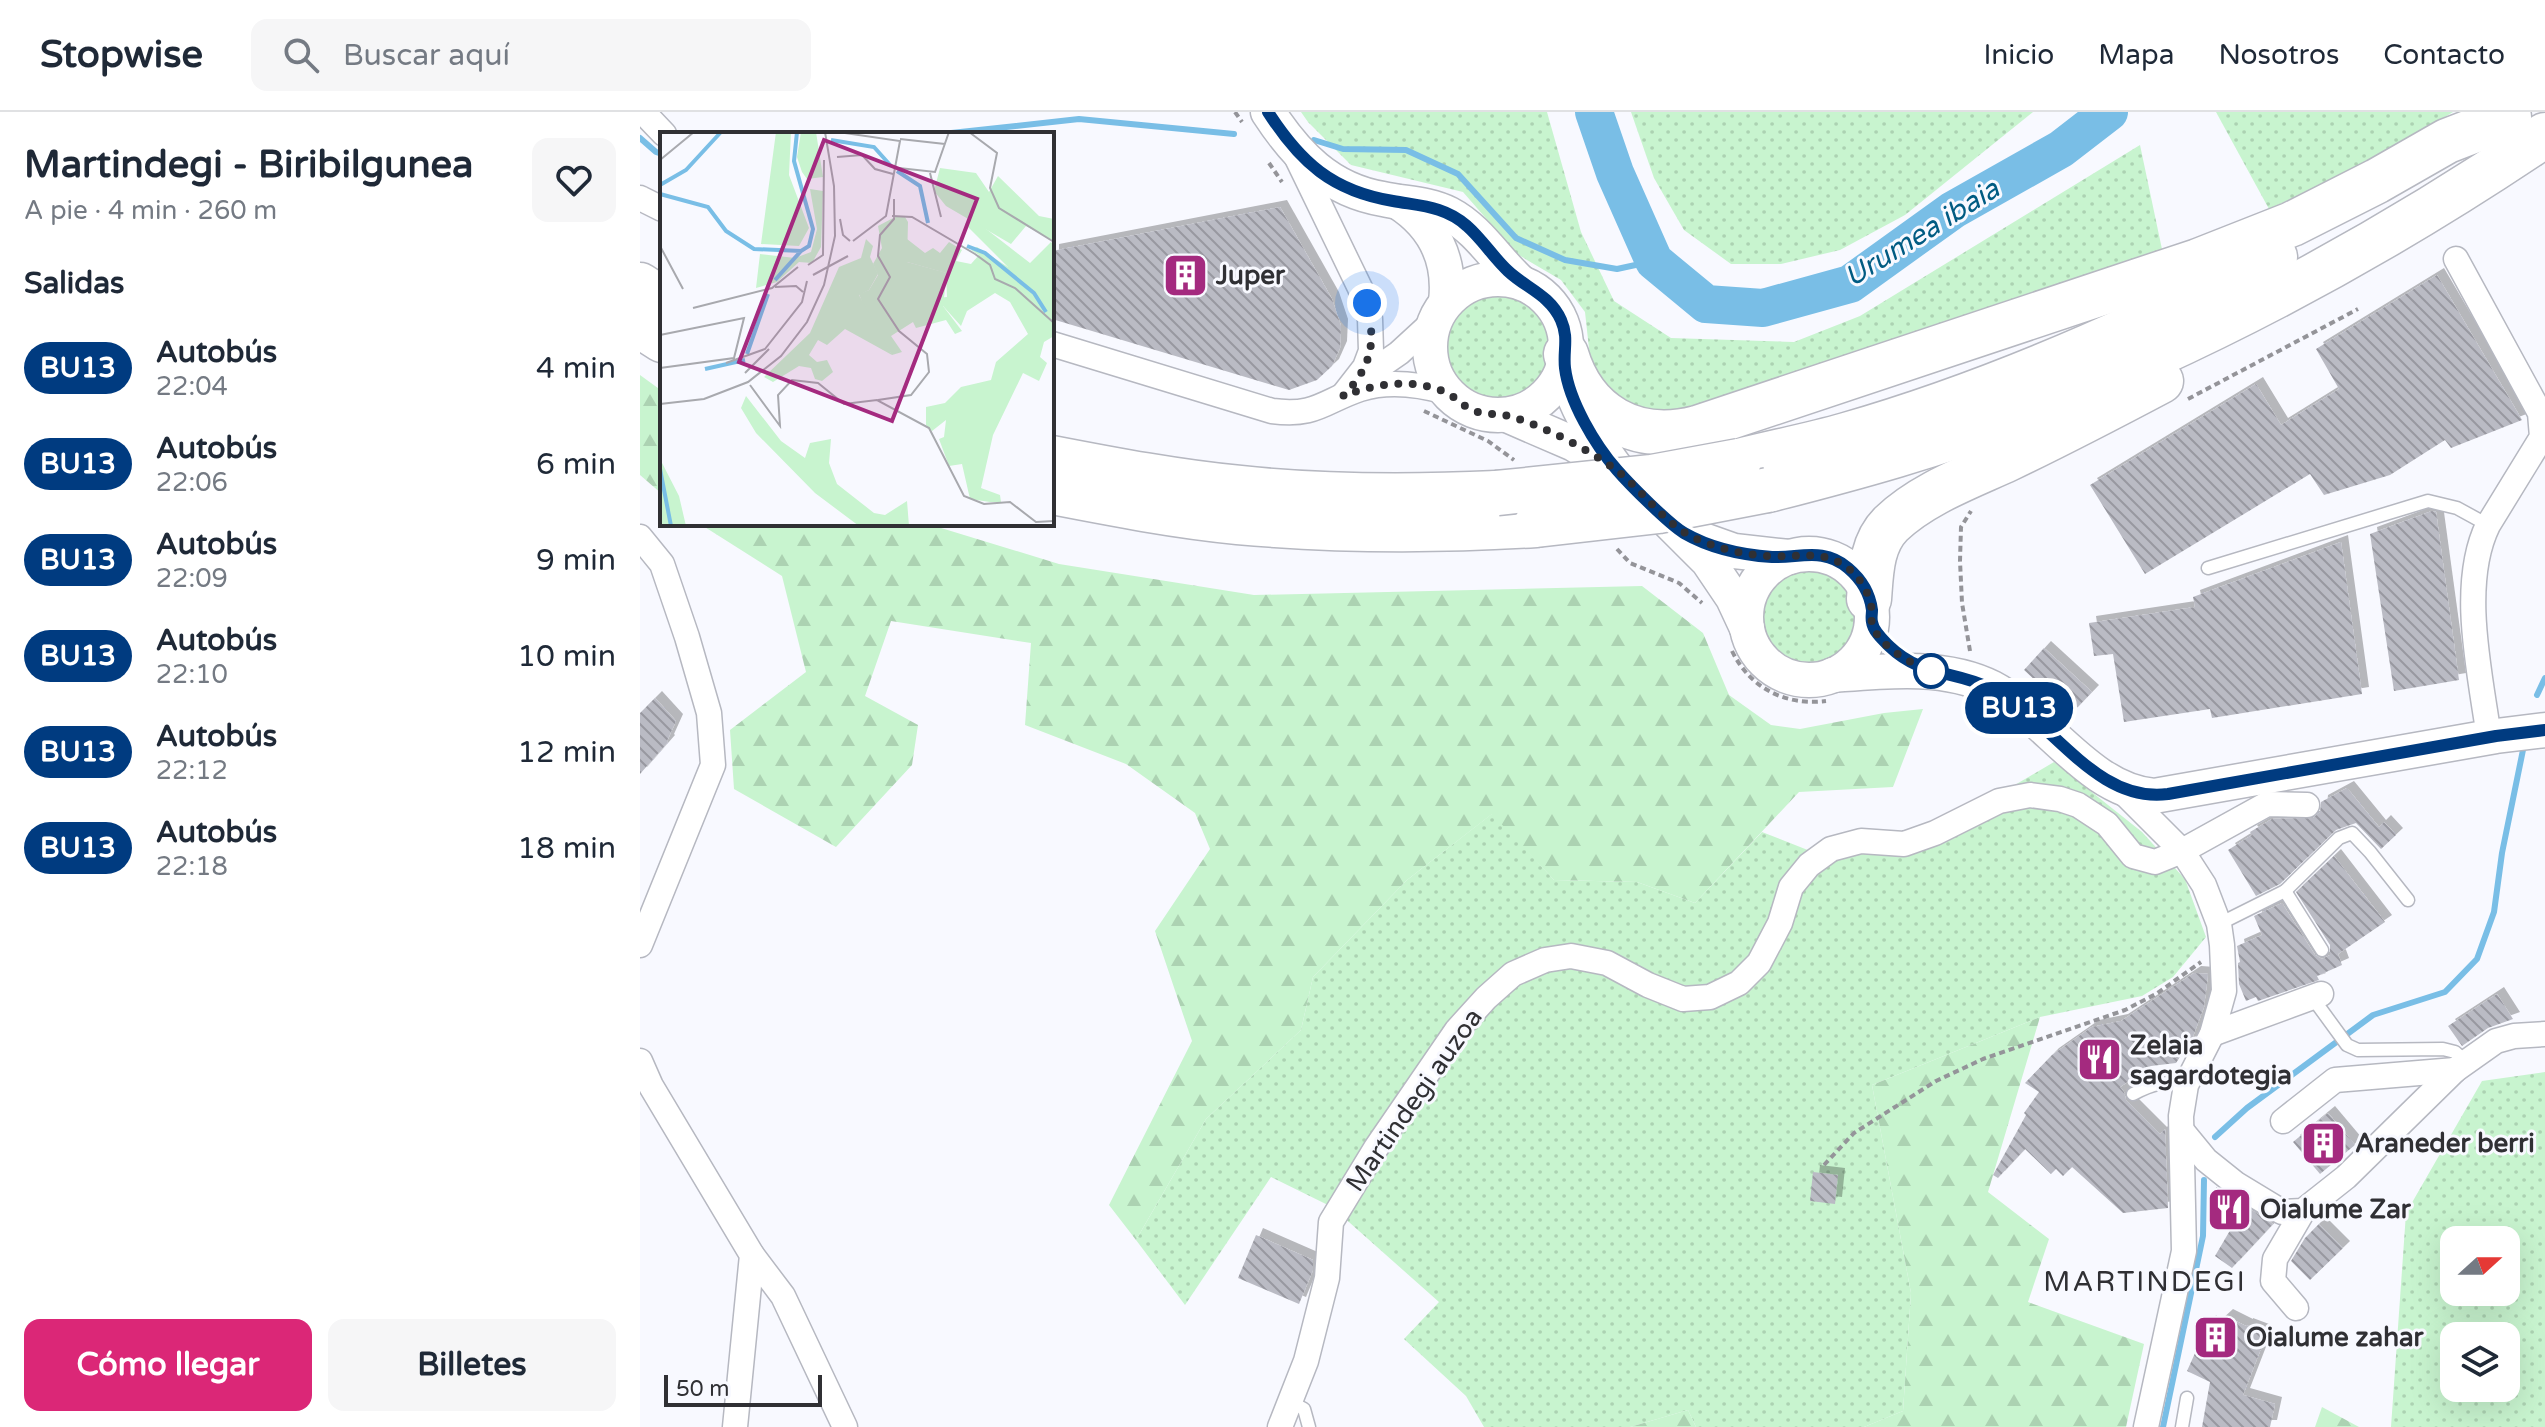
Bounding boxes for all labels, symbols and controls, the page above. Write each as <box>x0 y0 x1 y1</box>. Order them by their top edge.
search box <box>251 19 811 91</box>
text: Stopwise <box>40 32 203 78</box>
icon: search <box>279 33 323 77</box>
text: Buscar aquí <box>343 37 510 74</box>
text: Inicio <box>1984 38 2054 72</box>
text: Mapa <box>2098 38 2174 72</box>
text: Nosotros <box>2218 38 2339 72</box>
text: Contacto <box>2383 38 2505 72</box>
inset map <box>660 132 1054 526</box>
button: heart <box>532 138 616 222</box>
text: Martindegi - Biribilgunea <box>24 142 473 188</box>
water label: Urumea ibaia <box>1838 171 2007 294</box>
text: A pie · 4 min · 260 m <box>24 195 277 226</box>
building icon: Juper <box>1161 251 1209 299</box>
place label: Juper <box>1215 260 1286 291</box>
text: Salidas <box>24 265 124 302</box>
your location <box>1347 283 1387 323</box>
text: Autobús <box>156 334 277 371</box>
text: 4 min <box>536 350 616 387</box>
text: BU13 <box>40 351 116 385</box>
text: 22:04 <box>156 371 228 402</box>
text: Autobús <box>156 430 277 467</box>
text: 6 min <box>536 446 616 483</box>
text: BU13 <box>40 447 116 481</box>
text: 22:06 <box>156 467 228 498</box>
text: Autobús <box>156 526 277 563</box>
text: 9 min <box>536 542 616 579</box>
text: BU13 <box>40 543 116 577</box>
text: 22:09 <box>156 563 228 594</box>
text: Autobús <box>156 622 277 659</box>
text: 10 min <box>517 638 616 675</box>
text: BU13 <box>40 639 116 673</box>
unlabelled marker <box>1914 654 1948 688</box>
text: 22:10 <box>156 659 228 690</box>
line badge: BU13 <box>1963 682 2075 734</box>
text: BU13 <box>1981 691 2057 725</box>
text: Autobús <box>156 718 277 755</box>
text: 12 min <box>517 734 616 771</box>
text: BU13 <box>40 735 116 769</box>
text: 22:12 <box>156 755 228 786</box>
text: Autobús <box>156 814 277 851</box>
text: 18 min <box>517 830 616 867</box>
text: BU13 <box>40 831 116 865</box>
text: 22:18 <box>156 851 228 882</box>
street label: Martindegi auzoa <box>1339 1002 1489 1198</box>
place label: Zelaia sagardotegia <box>2130 1030 2292 1091</box>
restaurant icon: Zelaia sagardotegia <box>2075 1036 2123 1084</box>
building icon: Araneder berri <box>2300 1119 2348 1167</box>
place label: Araneder berri <box>2355 1128 2535 1159</box>
restaurant icon: Oialume Zar <box>2205 1185 2253 1233</box>
place label: Oialume Zar <box>2260 1194 2412 1225</box>
north arrow <box>2440 1226 2520 1306</box>
map controls <box>2440 1226 2520 1402</box>
district label: MARTINDEGI <box>2043 1265 2247 1299</box>
building icon: Oialume zahar <box>2191 1313 2239 1361</box>
button: Cómo llegar <box>24 1319 312 1411</box>
button: Billetes <box>328 1319 616 1411</box>
place label: Oialume zahar <box>2246 1322 2425 1353</box>
button: layers <box>2440 1322 2520 1402</box>
scale bar <box>664 1371 822 1407</box>
text: 50 m <box>676 1376 730 1402</box>

